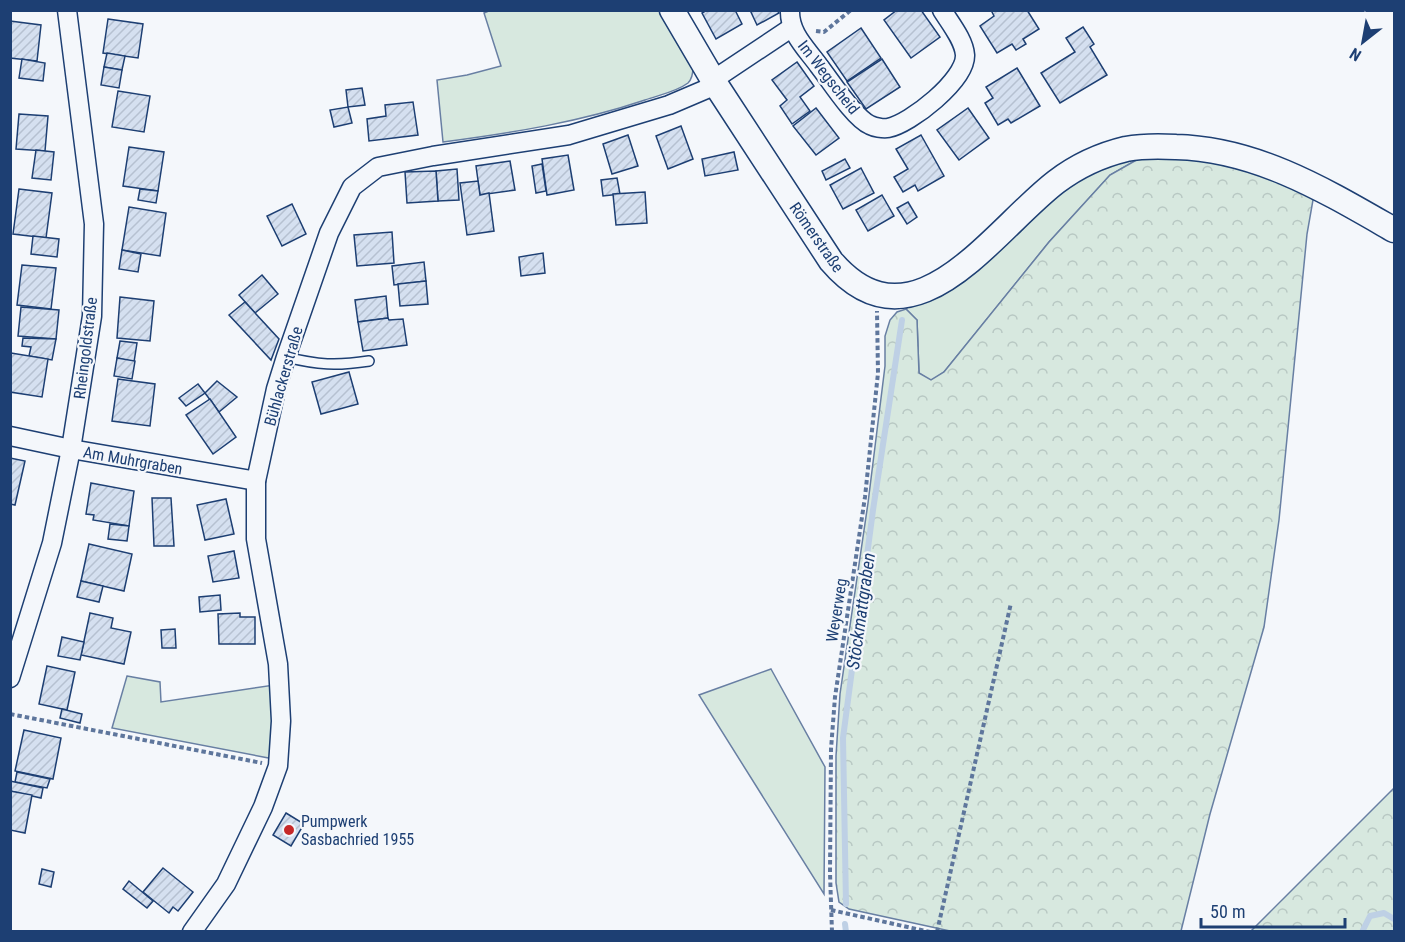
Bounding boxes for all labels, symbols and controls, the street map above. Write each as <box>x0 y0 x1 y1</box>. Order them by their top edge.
north arrow <box>1333 12 1393 72</box>
street label: Im Wegscheid <box>794 37 863 118</box>
text: N <box>1346 44 1365 65</box>
street label: Römerstraße <box>786 199 848 276</box>
street label: Rheingoldstraße <box>70 296 101 400</box>
street label: Bühlackerstraße <box>260 324 307 428</box>
street label: Am Muhrgraben <box>82 442 184 479</box>
water label: Stöckmattgraben <box>842 551 879 671</box>
street label: Weyerweg <box>822 577 851 643</box>
place label: Pumpwerk Sasbachried 1955 <box>301 812 414 849</box>
marker: Pumpwerk Sasbachried 1955 <box>282 823 296 837</box>
scale bar <box>1201 891 1345 929</box>
text: 50 m <box>1210 901 1245 922</box>

